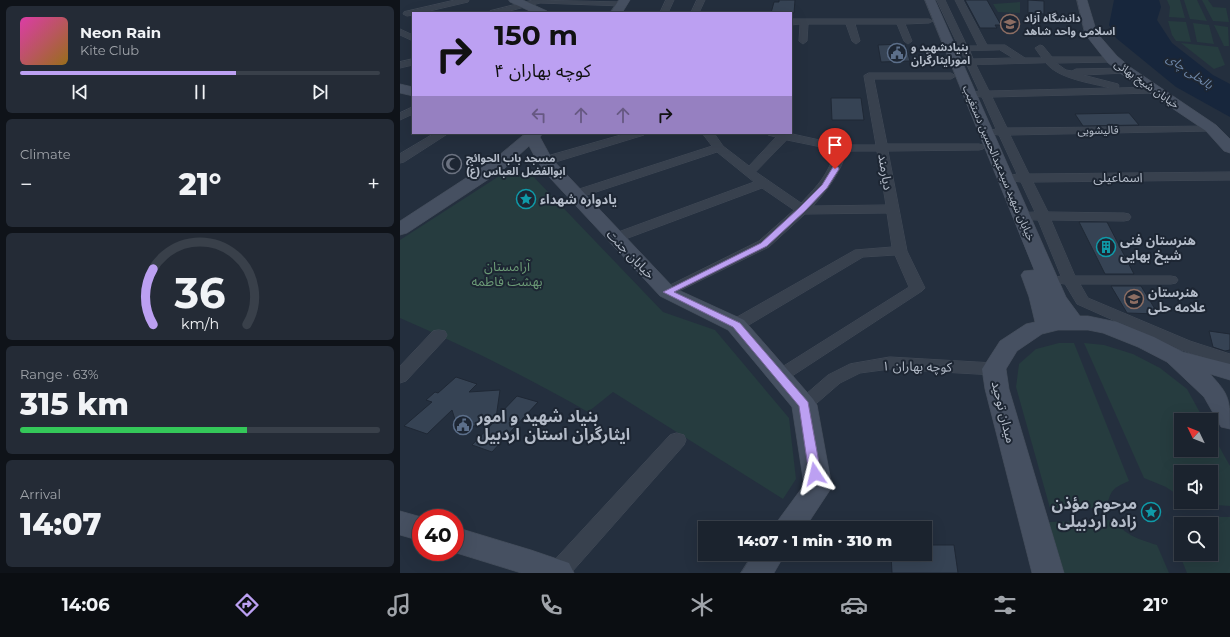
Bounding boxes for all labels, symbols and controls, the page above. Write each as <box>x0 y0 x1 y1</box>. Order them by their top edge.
place label: دانشگاه آزاد اسلامی واحد شاهد <box>1024 11 1115 38</box>
school or university icon: دانشگاه آزاد اسلامی واحد شاهد <box>999 13 1021 35</box>
text: 150 m <box>494 18 578 52</box>
text: Neon Rain <box>80 23 161 42</box>
icon: right <box>428 28 480 80</box>
place label: بنیادشهید و امورایثارگران <box>911 40 970 67</box>
text: Kite Club <box>80 42 139 58</box>
public building icon: بنیادشهید و امورایثارگران <box>886 42 908 64</box>
water label: بالخلی چای <box>1163 50 1217 93</box>
street label: خیابان شیخ بهائی <box>1111 56 1183 113</box>
text: کوچه بهاران ۴ <box>494 60 591 82</box>
icon: previous <box>69 81 91 103</box>
icon: pause <box>189 81 211 103</box>
icon: next <box>309 81 331 103</box>
street label: خیابان شهید سیدعبدالحسین دستغیب <box>960 83 1038 244</box>
icon: left <box>528 104 550 126</box>
icon: ahead <box>570 104 592 126</box>
icon: ahead <box>612 104 634 126</box>
icon: right <box>654 104 676 126</box>
street label: قالیشویی <box>1077 123 1119 137</box>
pin <box>818 128 852 169</box>
icon: arrive <box>824 134 846 156</box>
text: Climate <box>20 146 71 162</box>
place label: مسجد باب الحوائج ابوالفضل العباس (ع) <box>466 151 566 179</box>
mosque icon: مسجد باب الحوائج ابوالفضل العباس (ع) <box>441 153 463 175</box>
street label: دیارمند <box>875 153 897 191</box>
text: 21° <box>179 166 221 203</box>
street label: اسماعیلی <box>1093 169 1143 186</box>
text: − <box>20 171 33 198</box>
text: + <box>367 171 380 198</box>
place icon: یادواره شهداء <box>515 188 537 210</box>
place label: یادواره شهداء <box>540 191 617 207</box>
street label: خیابان جنت <box>603 226 659 283</box>
place label: هنرستان فنی شیخ بهایی <box>1120 232 1196 265</box>
building icon: هنرستان فنی شیخ بهایی <box>1095 236 1117 258</box>
park label: آرامستان بهشت فاطمه <box>472 258 542 290</box>
text: 36 <box>173 267 226 317</box>
place label: هنرستان علامه حلی <box>1148 284 1206 315</box>
school or university icon: هنرستان علامه حلی <box>1123 288 1145 310</box>
text: km/h <box>181 314 219 332</box>
street label: کوچه بهاران ۱ <box>882 357 953 377</box>
text: Range · 63% <box>20 366 99 382</box>
street label: میدان توحید <box>988 379 1019 445</box>
text: 315 km <box>20 386 129 423</box>
place label: بنیاد شهید و امور ایثارگران استان اردبیل <box>476 407 630 444</box>
north arrow <box>1174 413 1218 457</box>
map controls <box>1174 413 1218 561</box>
public building icon: بنیاد شهید و امور ایثارگران استان اردبیل <box>452 414 474 436</box>
position arrow <box>794 453 836 495</box>
button: sound <box>1174 465 1218 509</box>
text: Arrival <box>20 486 61 502</box>
place label: مرحوم مؤذن زاده اردبیلی <box>1052 494 1137 531</box>
place icon: مرحوم مؤذن زاده اردبیلی <box>1140 501 1162 523</box>
text: 14:07 <box>20 506 101 543</box>
speed limit sign: 40 <box>412 509 464 561</box>
button: search <box>1174 517 1218 561</box>
text: 14:07 · 1 min · 310 m <box>738 531 892 550</box>
icon: directions <box>233 591 261 619</box>
icon: music <box>385 591 413 619</box>
icon: phone <box>537 591 565 619</box>
icon: climate <box>688 591 716 619</box>
icon: car <box>840 591 868 619</box>
icon: filters <box>991 591 1019 619</box>
text: 14:06 <box>62 594 110 616</box>
text: 21° <box>1143 594 1168 616</box>

